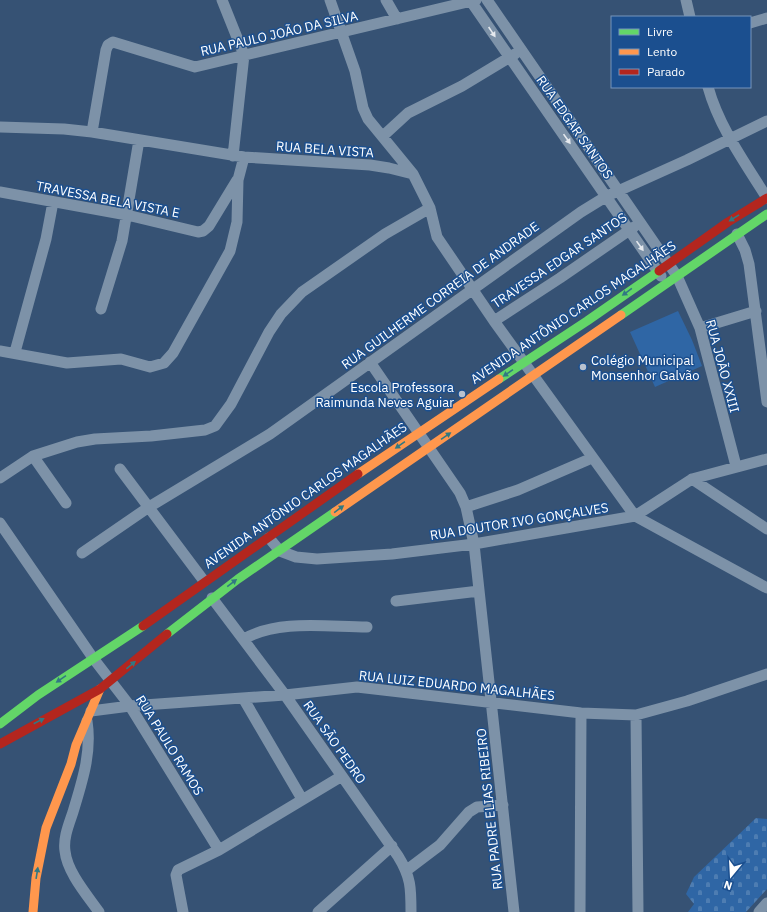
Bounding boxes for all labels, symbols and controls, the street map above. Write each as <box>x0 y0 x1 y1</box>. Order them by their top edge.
street label: RUA PAULO JOÃO DA SILVA <box>199 7 360 60</box>
legend <box>611 16 751 88</box>
text: Livre <box>647 24 673 39</box>
one-way arrow <box>488 27 496 38</box>
text: Lento <box>647 44 677 59</box>
text: Parado <box>647 64 685 79</box>
street label: RUA EDGAR SANTOS <box>533 72 617 182</box>
one-way arrow <box>562 134 570 144</box>
street label: RUA BELA VISTA <box>276 138 375 161</box>
street label: TRAVESSA BELA VISTA E <box>35 177 181 222</box>
street label: TRAVESSA EDGAR SANTOS <box>488 209 630 312</box>
one-way arrow <box>728 215 740 222</box>
street label: RUA GUILHERME CORREIA DE ANDRADE <box>338 218 543 373</box>
street label: AVENIDA ANTÔNIO CARLOS MAGALHÃES <box>467 237 679 388</box>
one-way arrow <box>636 241 644 251</box>
one-way arrow <box>622 288 632 296</box>
street label: RUA JOÃO XXIII <box>702 318 743 415</box>
place label: Colégio Municipal Monsenhor Galvão <box>591 352 699 384</box>
marker: Colégio Municipal Monsenhor Galvão <box>578 362 588 372</box>
one-way arrow <box>502 369 513 377</box>
place label: Escola Professora Raimunda Neves Aguiar <box>315 379 454 411</box>
marker: Escola Professora Raimunda Neves Aguiar <box>457 389 467 399</box>
street label: AVENIDA ANTÔNIO CARLOS MAGALHÃES <box>200 418 410 572</box>
one-way arrow <box>441 432 451 440</box>
one-way arrow <box>394 441 405 449</box>
street label: RUA DOUTOR IVO GONÇALVES <box>429 499 610 544</box>
one-way arrow <box>333 505 344 513</box>
one-way arrow <box>226 579 237 587</box>
one-way arrow <box>125 660 136 669</box>
street label: RUA LUIZ EDUARDO MAGALHÃES <box>358 667 556 704</box>
one-way arrow <box>55 675 66 683</box>
street label: RUA PAULO RAMOS <box>132 692 207 798</box>
street label: RUA SÃO PEDRO <box>300 697 370 787</box>
one-way arrow <box>34 718 45 724</box>
street label: RUA PADRE ELIAS RIBEIRO <box>473 728 506 890</box>
north arrow <box>711 856 751 896</box>
one-way arrow <box>34 867 40 879</box>
text: N <box>722 878 734 893</box>

